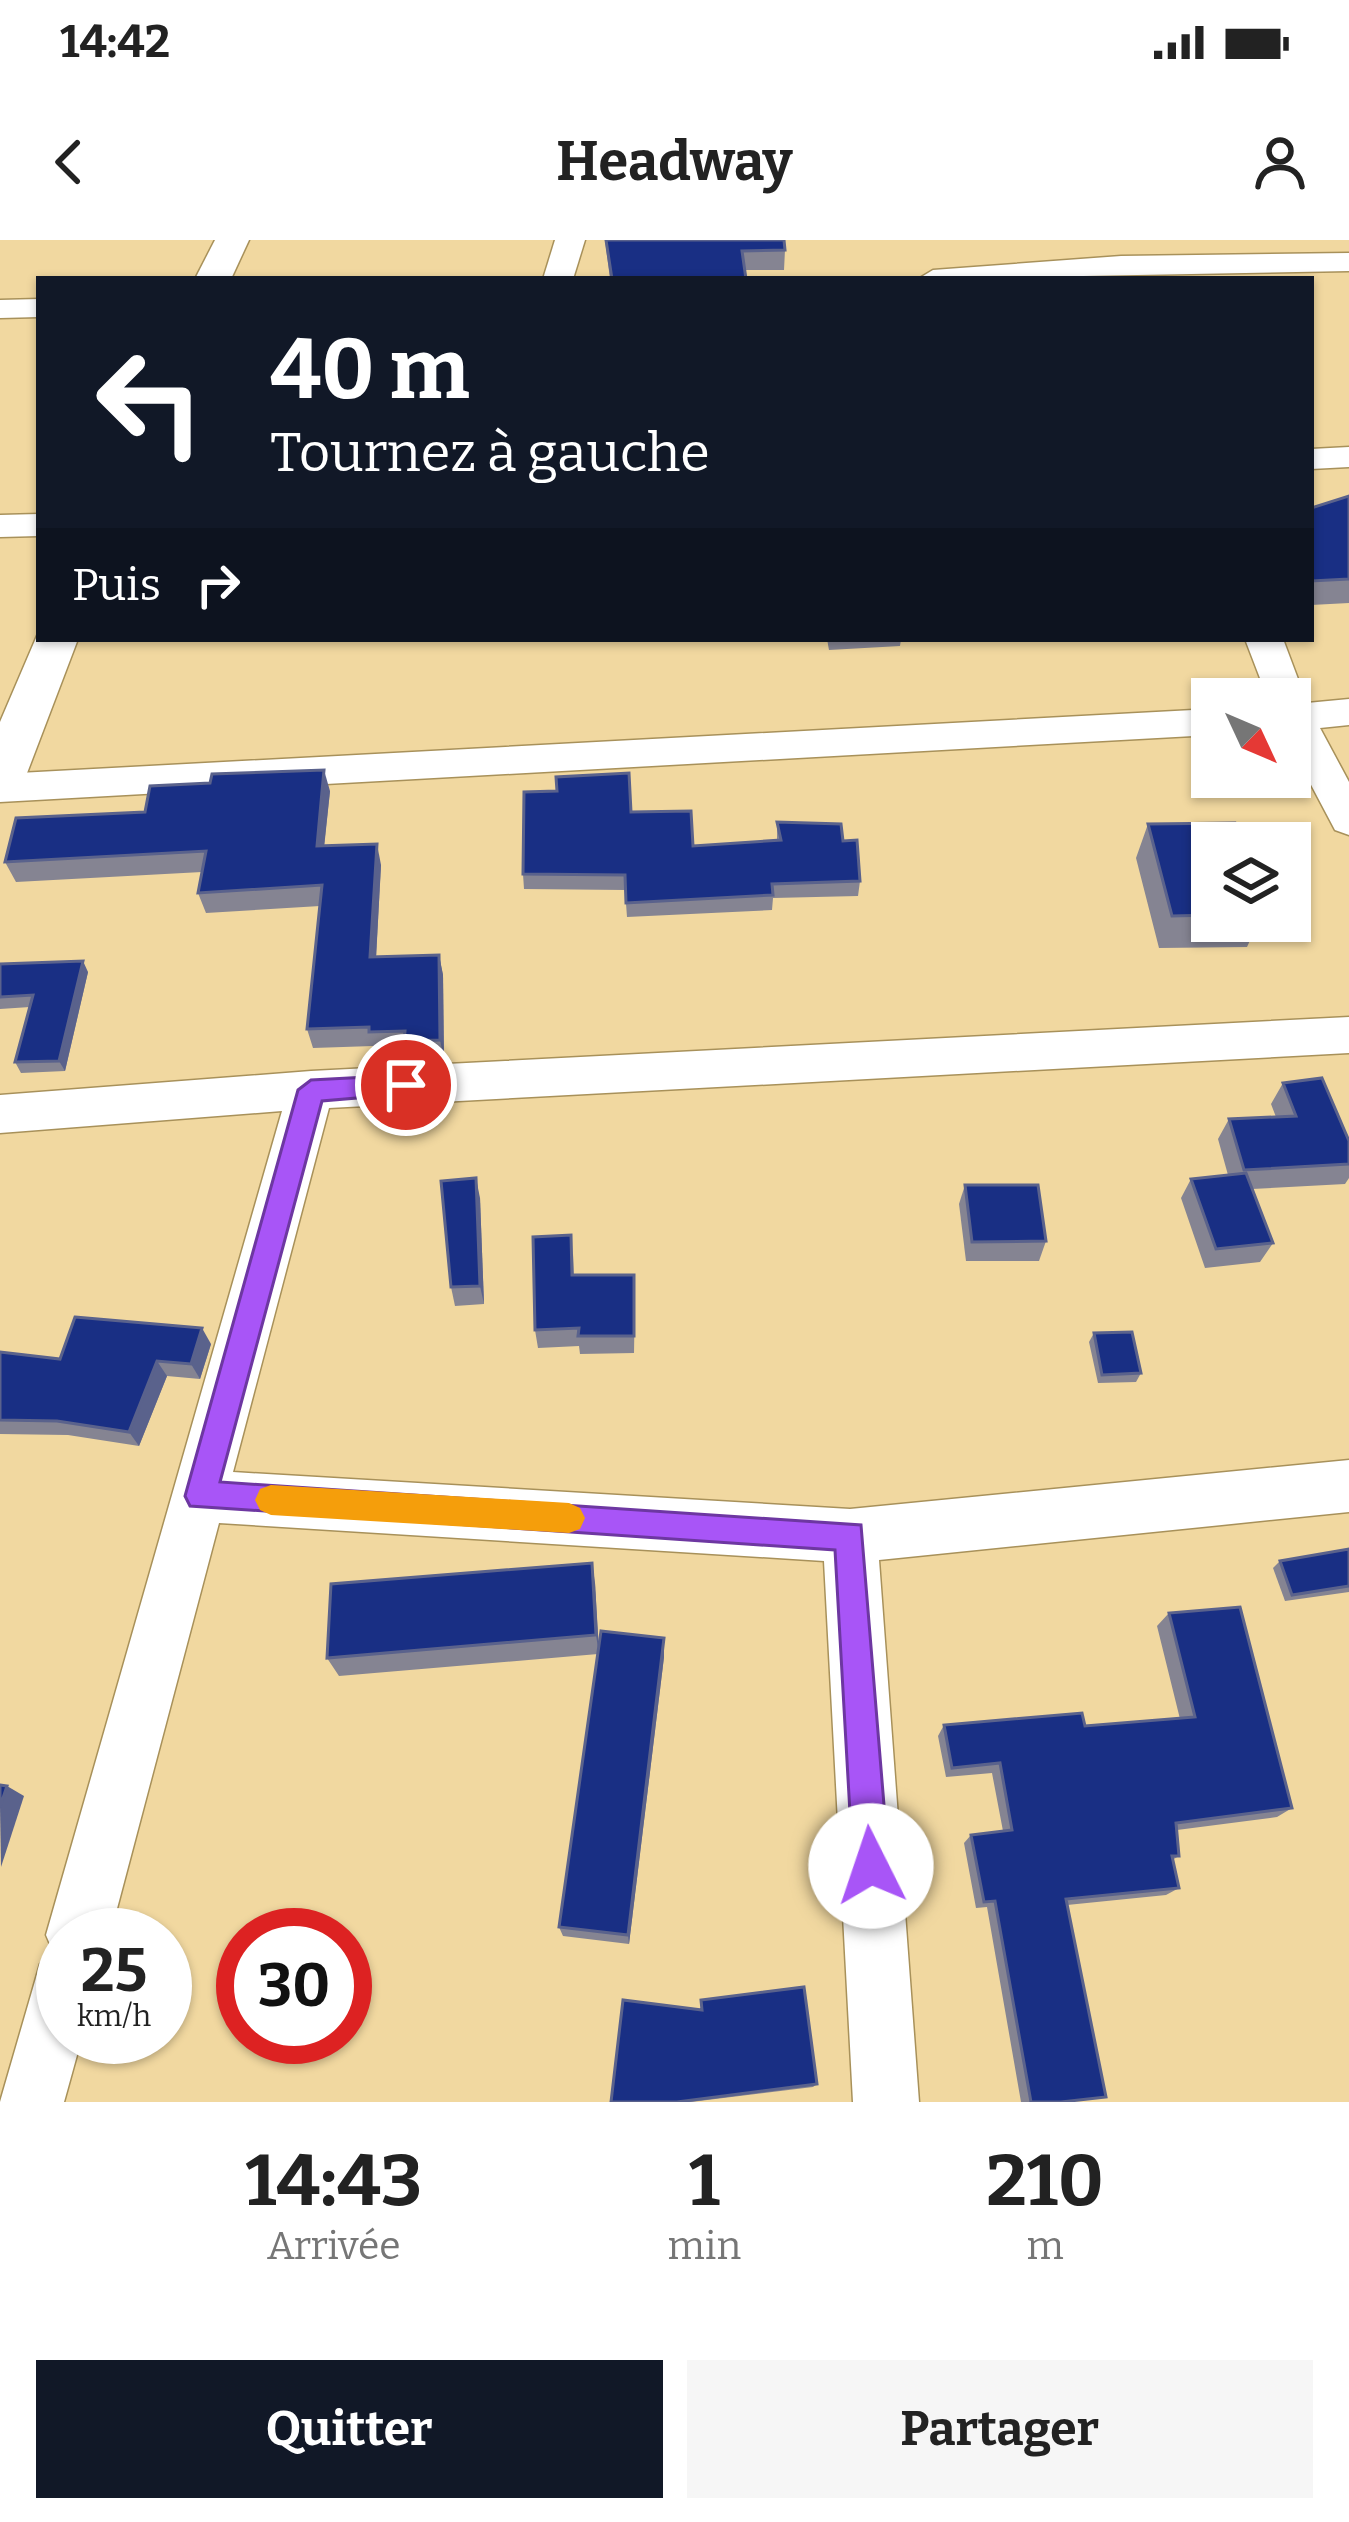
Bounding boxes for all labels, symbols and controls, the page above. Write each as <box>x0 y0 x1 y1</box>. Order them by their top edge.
text: 14:42 <box>60 15 170 69</box>
icon: back <box>36 129 102 195</box>
icon: person <box>1247 129 1313 195</box>
text: Headway <box>556 130 793 194</box>
text: 40 m <box>270 319 470 420</box>
icon: left <box>72 324 228 480</box>
text: Tournez à gauche <box>270 421 710 485</box>
icon: right <box>185 552 251 618</box>
text: Puis <box>72 558 161 612</box>
north arrow <box>1191 678 1311 798</box>
map controls <box>1191 678 1311 942</box>
button: layers <box>1191 822 1311 942</box>
pin <box>355 1034 457 1136</box>
icon: arrive <box>373 1052 439 1118</box>
position arrow <box>808 1803 934 1929</box>
speed limit sign: 30 <box>216 1908 372 2064</box>
text: 25 <box>81 1935 147 2007</box>
text: km/h <box>77 1998 151 2034</box>
text: 14:43 <box>245 2138 422 2224</box>
text: 1 <box>689 2138 720 2224</box>
text: 210 <box>986 2138 1104 2224</box>
text: Arrivée <box>267 2223 401 2269</box>
text: min <box>668 2223 741 2269</box>
text: m <box>1026 2223 1064 2269</box>
button: Quitter <box>36 2360 663 2498</box>
button: Partager <box>687 2360 1313 2498</box>

